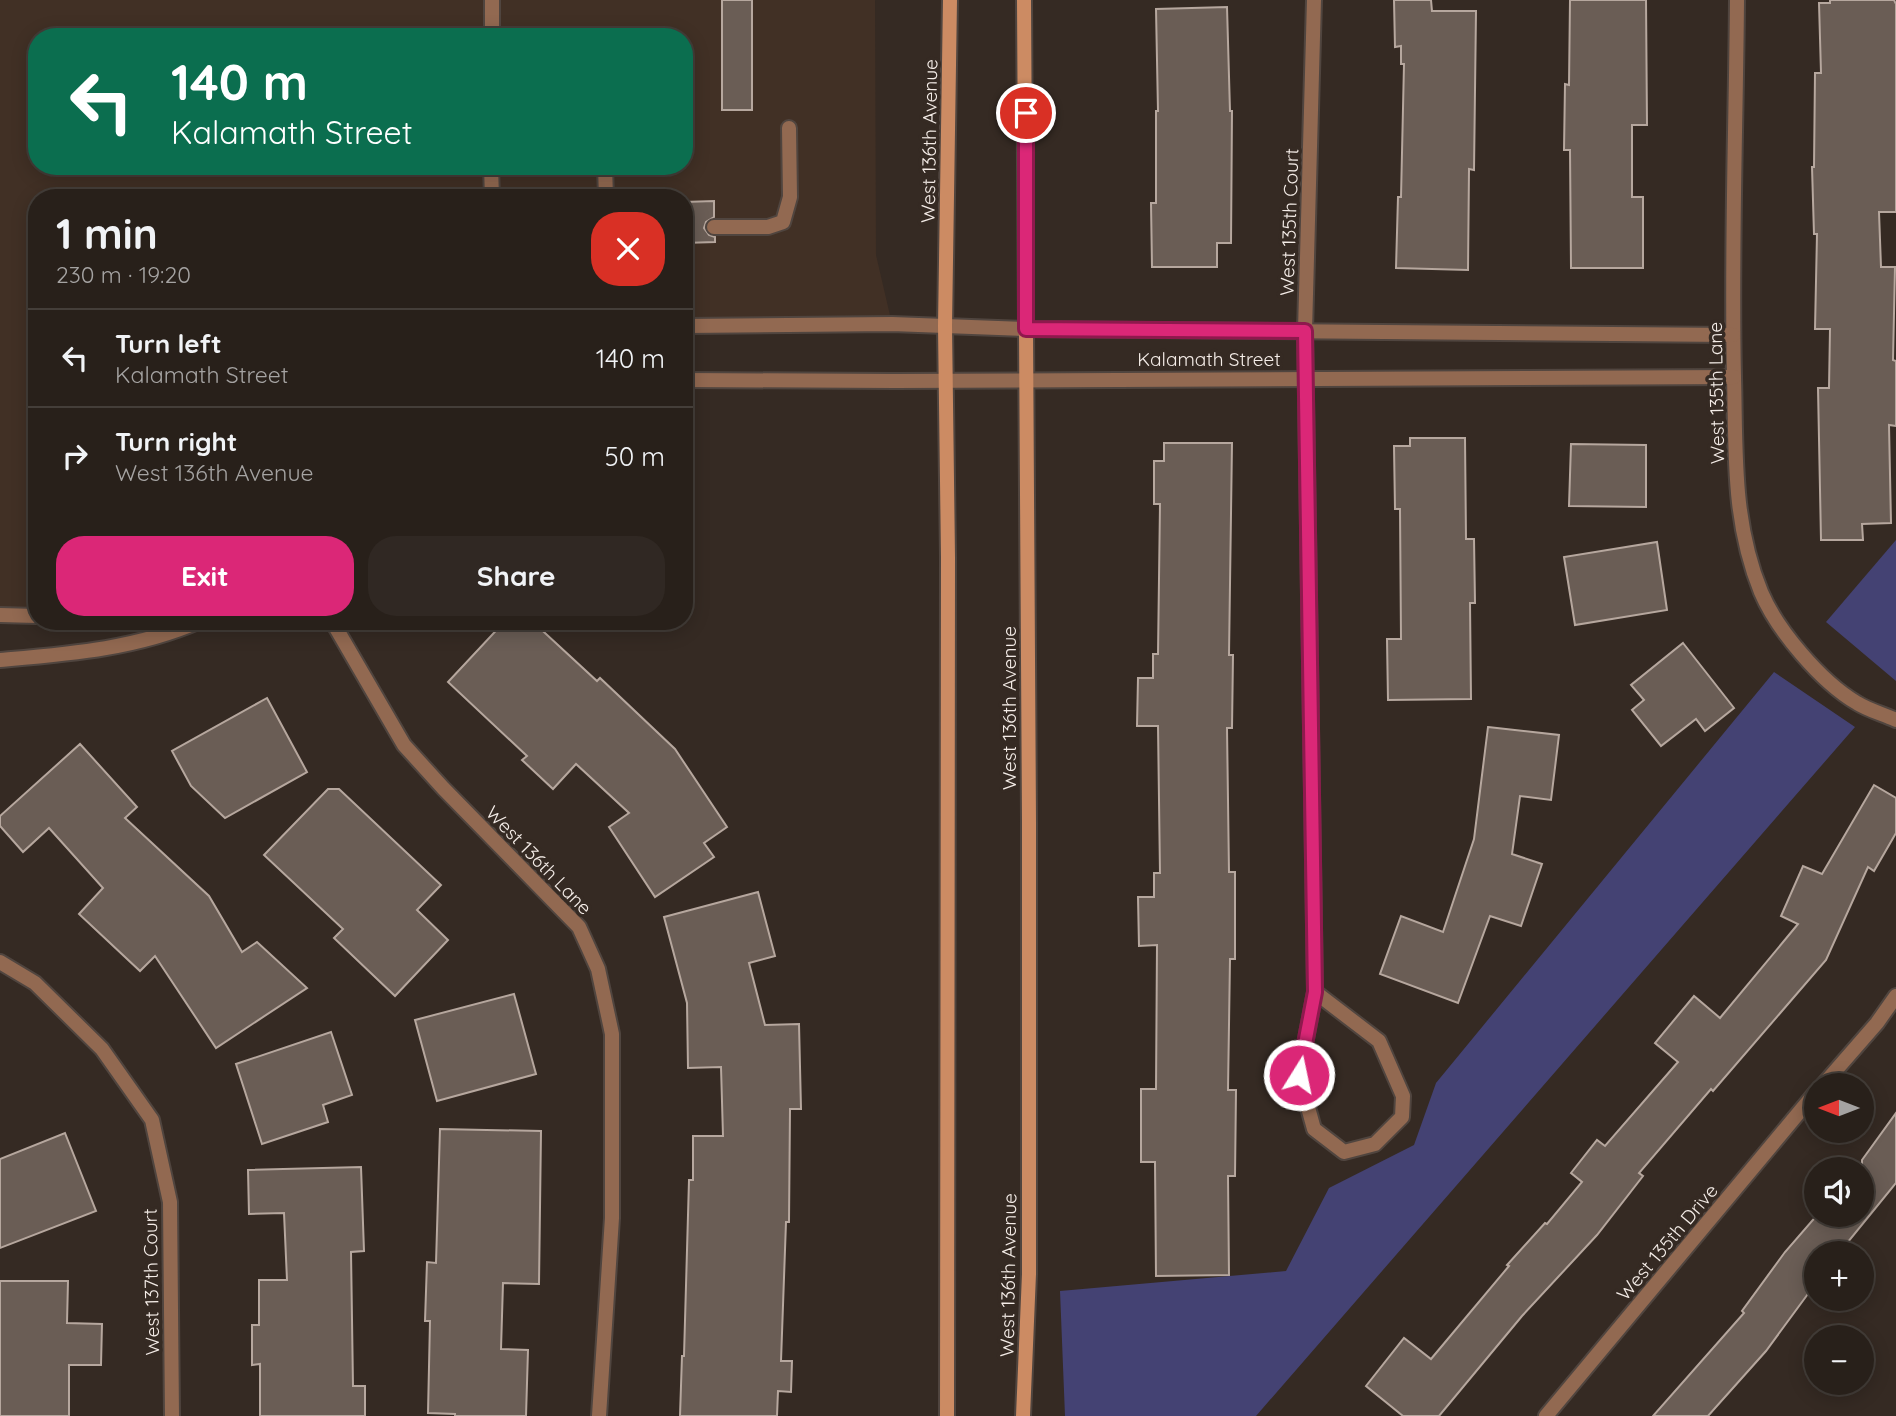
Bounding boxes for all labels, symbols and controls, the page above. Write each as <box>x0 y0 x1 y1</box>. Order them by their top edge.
text: 140 m <box>171 51 308 112</box>
icon: left <box>56 56 147 147</box>
street label: West 136th Avenue <box>916 59 942 223</box>
pin <box>996 83 1056 143</box>
icon: arrive <box>1007 94 1045 132</box>
text: Kalamath Street <box>171 112 413 152</box>
street label: West 135th Court <box>1274 148 1304 296</box>
text: 1 min <box>56 207 158 260</box>
button: close <box>591 212 665 286</box>
text: 230 m · 19:20 <box>56 260 191 289</box>
street label: West 135th Lane <box>1703 322 1729 464</box>
text: Turn left <box>115 327 222 360</box>
icon: left <box>56 339 94 377</box>
text: 140 m <box>596 342 665 375</box>
street label: Kalamath Street <box>1137 347 1281 371</box>
text: Kalamath Street <box>115 360 289 389</box>
text: Turn right <box>115 425 237 458</box>
icon: right <box>56 437 94 475</box>
text: 50 m <box>605 440 665 473</box>
text: West 136th Avenue <box>115 458 313 487</box>
button: Exit <box>56 536 354 616</box>
button: Share <box>368 536 665 616</box>
street label: West 136th Avenue <box>997 626 1021 790</box>
street label: West 136th Lane <box>481 800 597 920</box>
position arrow <box>1262 1038 1336 1112</box>
north arrow <box>1804 1073 1874 1143</box>
map controls <box>1804 1073 1874 1395</box>
button: sound <box>1804 1157 1874 1227</box>
street label: West 135th Drive <box>1611 1179 1723 1305</box>
street label: West 136th Avenue <box>995 1193 1021 1357</box>
street label: West 137th Court <box>138 1208 164 1356</box>
button: + <box>1804 1241 1874 1311</box>
button: − <box>1804 1325 1874 1395</box>

